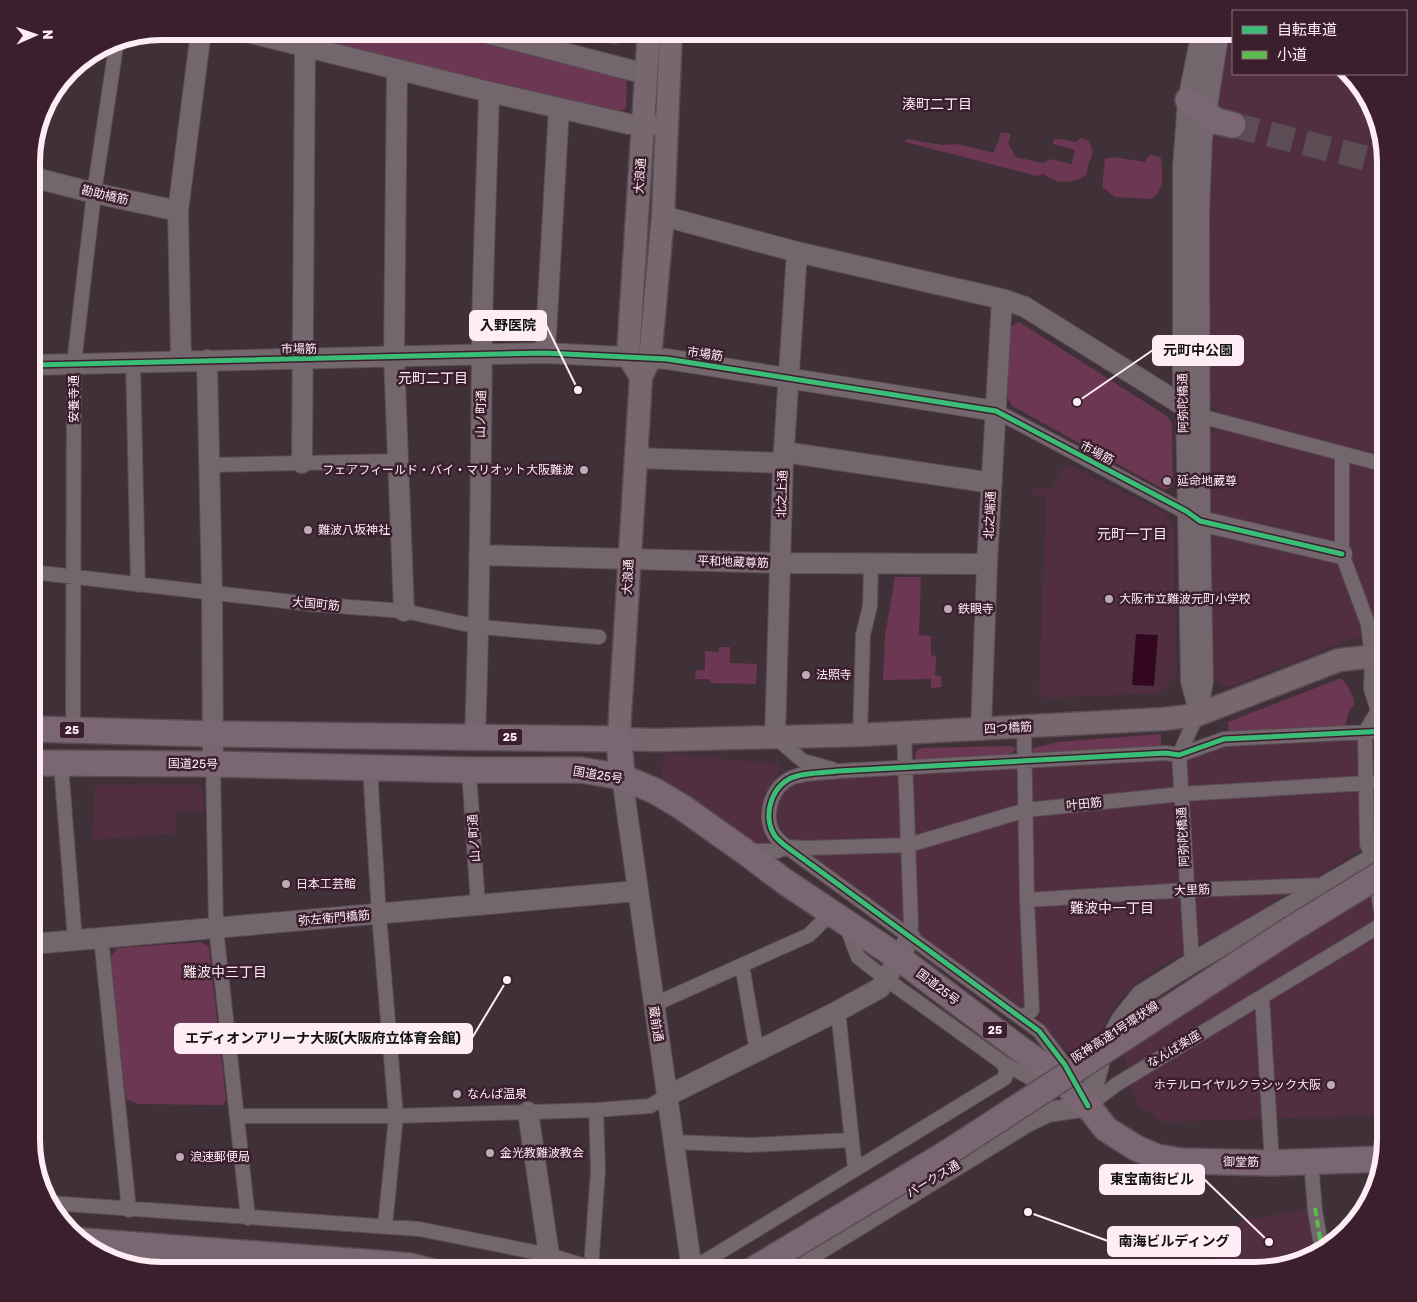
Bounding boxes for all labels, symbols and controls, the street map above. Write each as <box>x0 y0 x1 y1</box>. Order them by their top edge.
north arrow <box>10 10 60 60</box>
legend <box>1232 10 1407 75</box>
text: 自転車道 <box>1277 21 1337 39</box>
text: N <box>39 29 56 40</box>
text: 小道 <box>1277 46 1307 64</box>
district label: 湊町二丁目 <box>902 96 972 113</box>
street label: 大浪通 <box>632 158 648 194</box>
street label: 勘助橋筋 <box>80 183 130 207</box>
callout: 入野医院 <box>470 311 546 340</box>
text: 入野医院 <box>480 317 536 334</box>
callout: 元町中公園 <box>1153 336 1243 365</box>
street label: 市場筋 <box>281 342 317 356</box>
text: 元町中公園 <box>1163 342 1233 359</box>
street label: 市場筋 <box>686 345 724 363</box>
district label: 元町二丁目 <box>398 370 468 387</box>
street label: 阿弥陀橋通 <box>1175 373 1191 433</box>
street label: 安養寺通 <box>67 375 81 423</box>
street label: 山ノ町通 <box>474 390 488 438</box>
street label: 市場筋 <box>1078 438 1116 468</box>
place label: フェアフィールド・バイ・マリオット大阪難波 <box>322 463 574 477</box>
marker: フェアフィールド・バイ・マリオット大阪難波 <box>578 464 590 476</box>
street label: 北之上通 <box>774 470 790 518</box>
place label: 延命地蔵尊 <box>1177 474 1237 488</box>
marker: 延命地蔵尊 <box>1161 475 1173 487</box>
street label: 北之端通 <box>982 491 998 539</box>
place label: 難波八坂神社 <box>318 523 390 537</box>
marker: 難波八坂神社 <box>302 524 314 536</box>
district label: 元町一丁目 <box>1097 526 1167 543</box>
street label: 平和地蔵尊筋 <box>697 554 769 570</box>
street label: 大浪通 <box>620 559 636 595</box>
place label: 大阪市立難波元町小学校 <box>1119 592 1251 606</box>
marker: 大阪市立難波元町小学校 <box>1103 593 1115 605</box>
street label: 大国町筋 <box>291 595 341 613</box>
place label: 鉄眼寺 <box>958 602 994 616</box>
marker: 鉄眼寺 <box>942 603 954 615</box>
place label: 法照寺 <box>816 668 852 682</box>
marker: 法照寺 <box>800 669 812 681</box>
street label: 四つ橋筋 <box>984 720 1032 736</box>
road number: 25 <box>60 722 84 738</box>
road number: 25 <box>498 729 522 746</box>
street label: 国道25号 <box>168 757 218 771</box>
street label: 国道25号 <box>572 764 624 786</box>
street label: 叶田筋 <box>1065 795 1103 813</box>
street label: 阿弥陀橋通 <box>1174 807 1192 867</box>
street label: 山ノ町通 <box>465 814 483 862</box>
place label: 日本工芸館 <box>296 877 356 891</box>
marker: 日本工芸館 <box>280 878 292 890</box>
street label: 大里筋 <box>1174 882 1210 898</box>
district label: 難波中一丁目 <box>1070 900 1154 917</box>
street label: 弥左衛門橋筋 <box>298 908 370 928</box>
district label: 難波中三丁目 <box>183 964 267 981</box>
street label: 国道25号 <box>914 966 962 1008</box>
street label: 阪神高速1号環状線 <box>1069 999 1161 1065</box>
street label: 蔵前通 <box>646 1005 666 1043</box>
road number: 25 <box>982 1022 1008 1038</box>
callout: エディオンアリーナ大阪(大阪府立体育会館) <box>175 1024 472 1053</box>
street label: なんば楽座 <box>1145 1028 1203 1070</box>
text: エディオンアリーナ大阪(大阪府立体育会館) <box>185 1030 461 1047</box>
place label: ホテルロイヤルクラシック大阪 <box>1154 1078 1321 1092</box>
marker: ホテルロイヤルクラシック大阪 <box>1325 1079 1337 1091</box>
place label: なんば温泉 <box>467 1087 527 1101</box>
marker: なんば温泉 <box>451 1088 463 1100</box>
place label: 金光教難波教会 <box>500 1146 584 1160</box>
marker: 金光教難波教会 <box>484 1147 496 1159</box>
place label: 浪速郵便局 <box>190 1150 250 1164</box>
marker: 浪速郵便局 <box>174 1151 186 1163</box>
street label: 御堂筋 <box>1223 1155 1259 1169</box>
street label: パークス通 <box>904 1158 962 1200</box>
callout: 東宝南街ビル <box>1100 1165 1204 1194</box>
text: 東宝南街ビル <box>1110 1171 1194 1188</box>
callout: 南海ビルディング <box>1108 1227 1240 1256</box>
text: 南海ビルディング <box>1118 1233 1230 1250</box>

